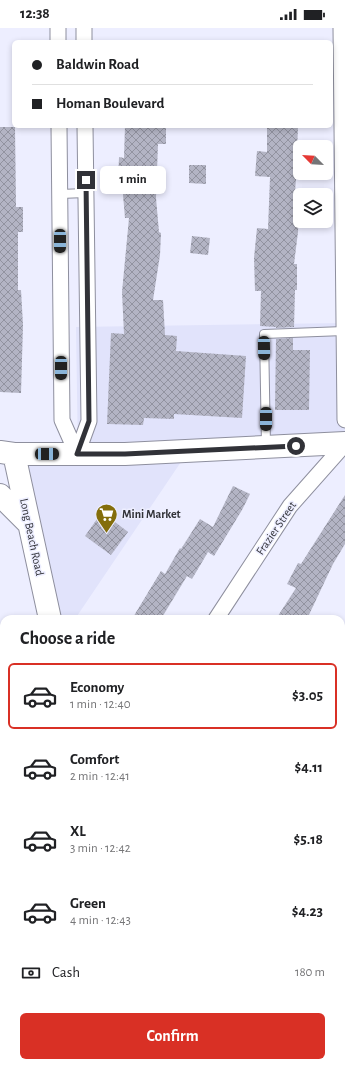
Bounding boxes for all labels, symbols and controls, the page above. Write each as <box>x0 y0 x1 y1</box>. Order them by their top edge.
text: 12:38 <box>20 6 50 21</box>
text: Baldwin Road <box>56 57 139 72</box>
text: Homan Boulevard <box>56 96 164 111</box>
north arrow <box>293 140 333 180</box>
map controls <box>293 140 333 228</box>
callout: 1 min <box>100 166 166 194</box>
route end <box>77 171 95 189</box>
text: 1 min <box>119 173 147 186</box>
button: layers <box>293 188 333 228</box>
car <box>54 229 66 253</box>
car <box>258 336 270 360</box>
car <box>55 356 67 380</box>
car <box>260 407 272 431</box>
route start <box>287 437 305 455</box>
car <box>35 448 59 460</box>
street label: Long Beach Road <box>18 497 46 577</box>
street label: Frazier Street <box>254 499 298 557</box>
supermarket icon: Mini Market <box>93 501 119 534</box>
place label: Mini Market <box>122 508 181 520</box>
text: Choose a ride <box>20 630 115 648</box>
icon: car <box>22 678 58 714</box>
text: Economy <box>70 680 124 695</box>
text: $3.05 <box>292 688 323 703</box>
text: 1 min · 12:40 <box>70 698 131 711</box>
icon: car <box>22 750 58 786</box>
text: Comfort <box>70 752 119 767</box>
text: $4.11 <box>294 760 323 775</box>
text: 2 min · 12:41 <box>70 770 130 783</box>
icon: car <box>22 822 58 858</box>
text: XL <box>70 824 86 839</box>
text: $5.18 <box>294 832 323 847</box>
text: 3 min · 12:42 <box>70 842 131 855</box>
icon: car <box>22 894 58 930</box>
text: Green <box>70 896 106 911</box>
text: $4.23 <box>292 904 323 919</box>
text: 4 min · 12:43 <box>70 914 131 927</box>
icon: cash <box>20 962 42 984</box>
text: Cash <box>52 965 80 980</box>
text: 180 m <box>295 966 325 979</box>
button: Confirm <box>20 1013 325 1059</box>

